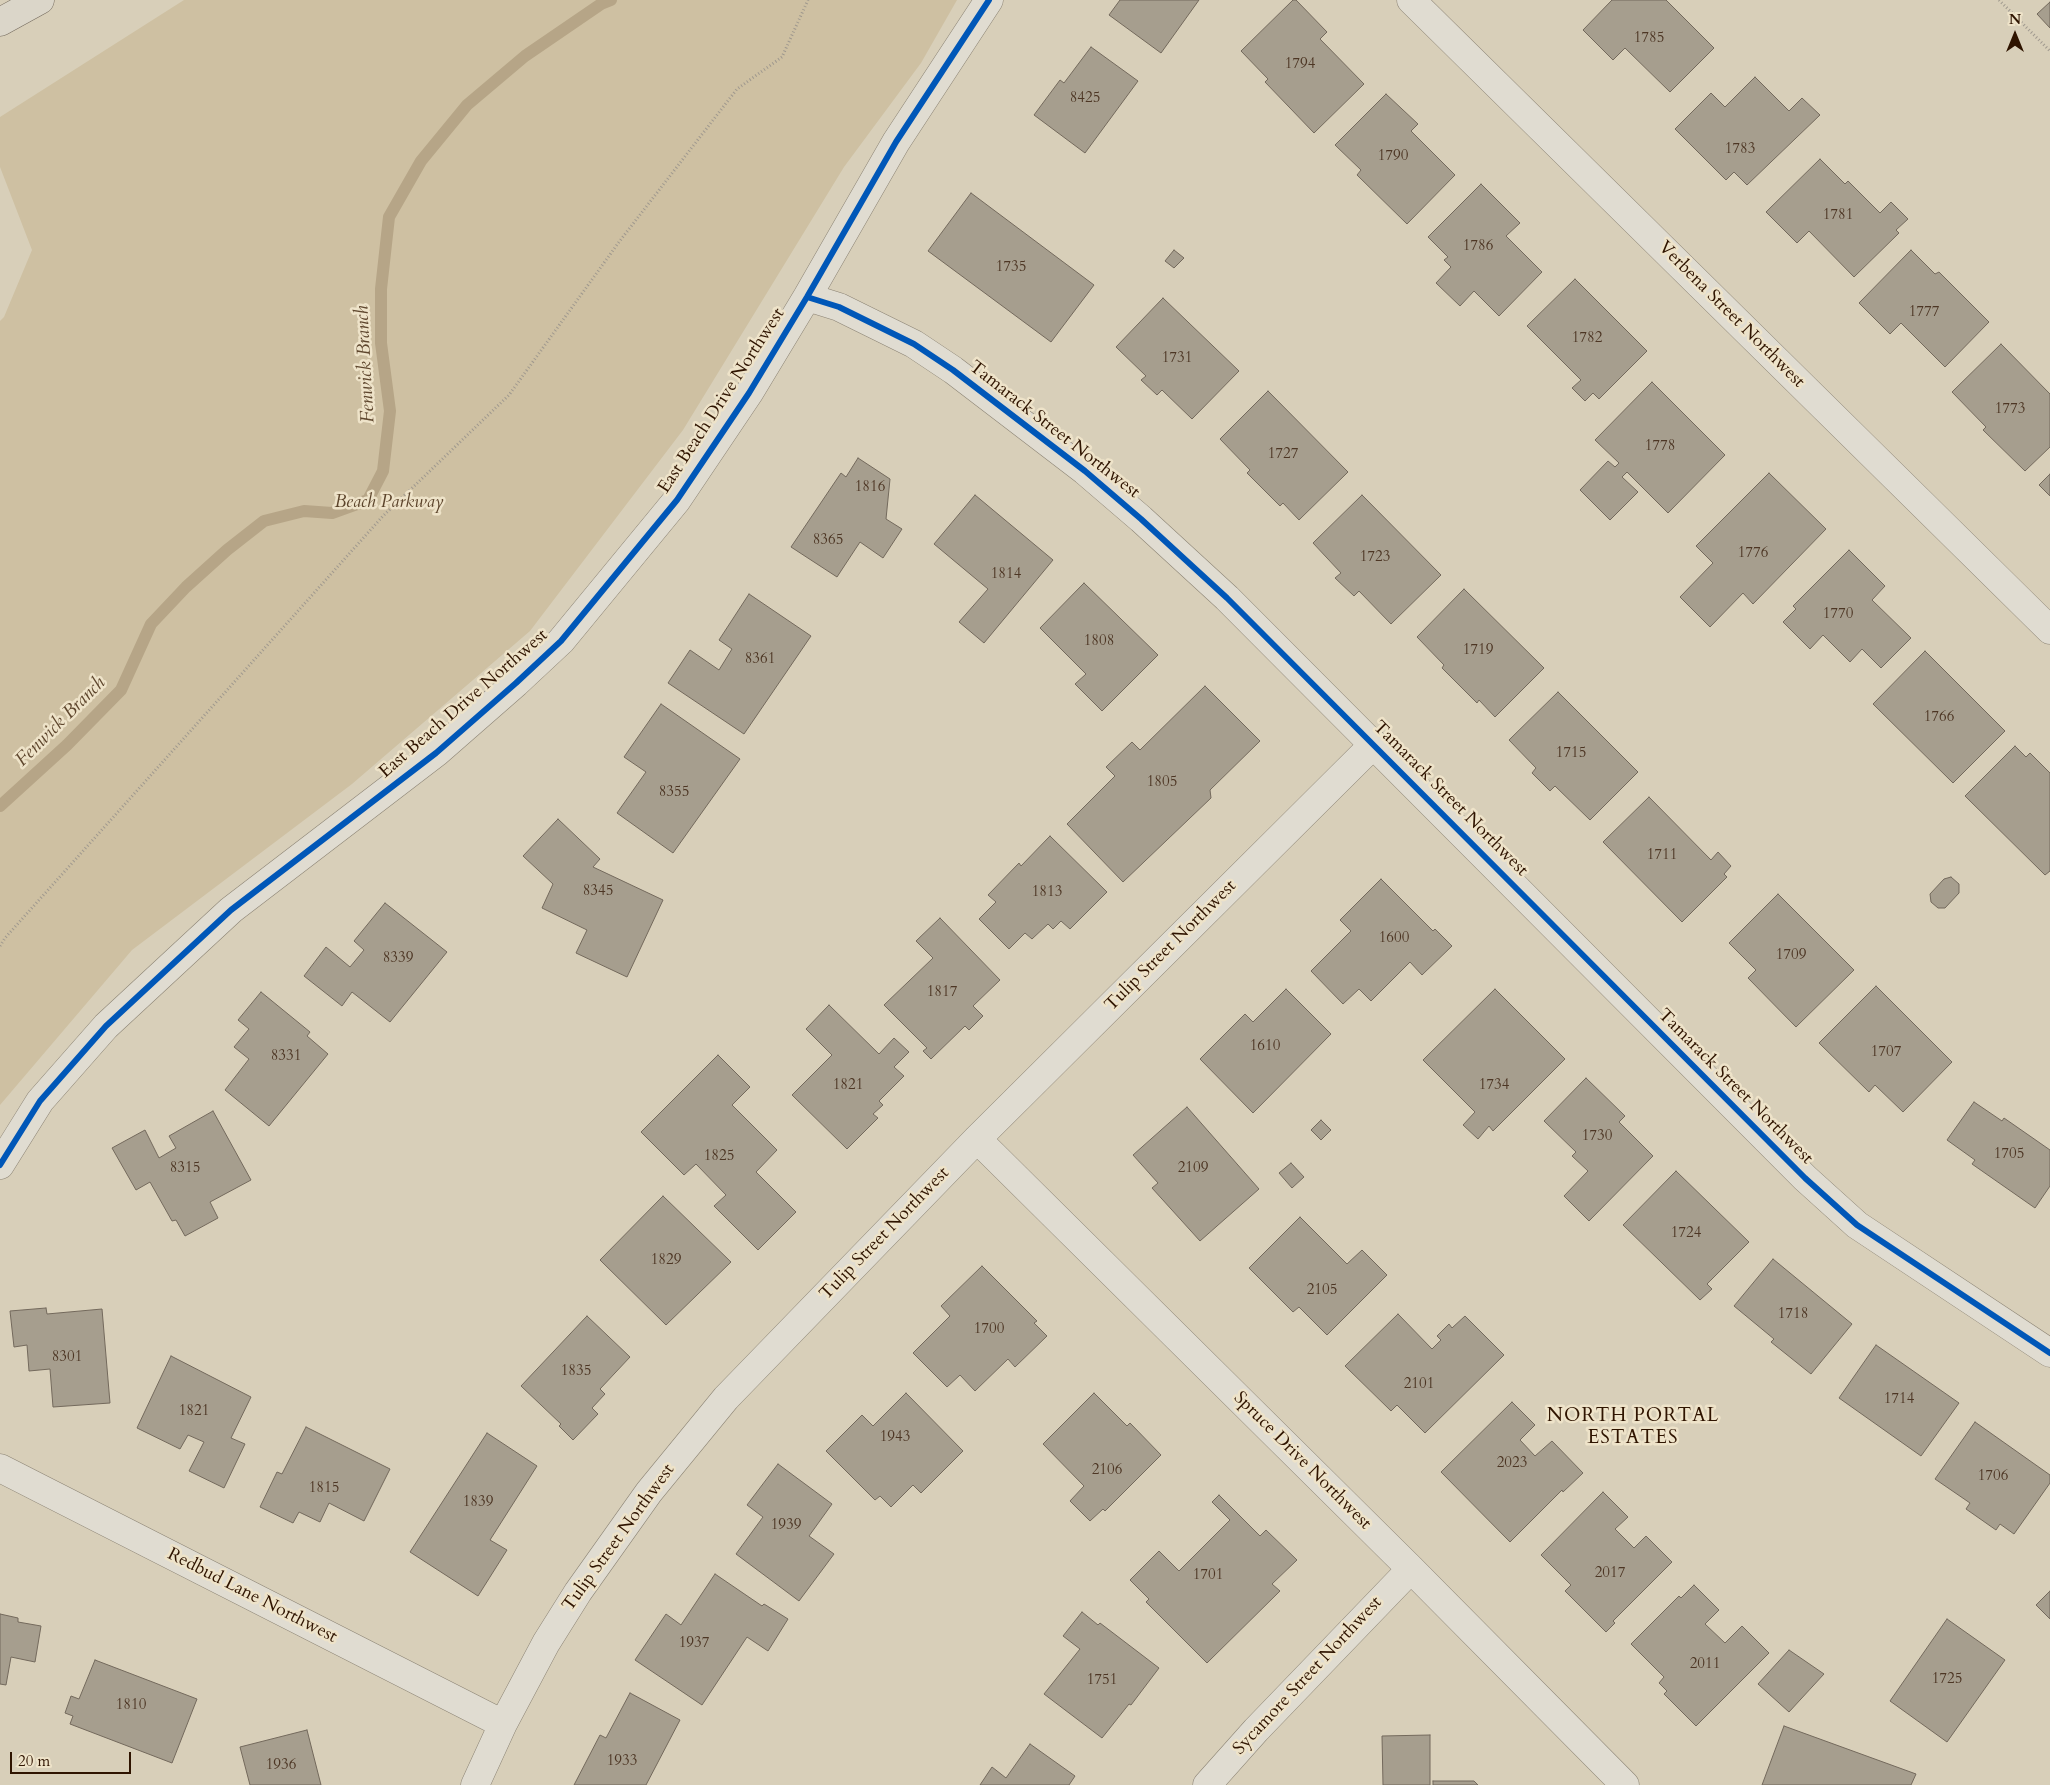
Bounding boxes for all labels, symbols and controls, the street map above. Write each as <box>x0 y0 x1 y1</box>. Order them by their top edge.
north arrow <box>1990 10 2040 60</box>
text: N <box>2009 10 2021 29</box>
house number: 1785 <box>1634 30 1664 48</box>
house number: 1794 <box>1285 56 1315 74</box>
house number: 8425 <box>1070 90 1100 108</box>
house number: 1783 <box>1725 141 1755 159</box>
house number: 1790 <box>1378 148 1408 166</box>
house number: 1781 <box>1823 207 1853 225</box>
street label: Verbena Street Northwest <box>1653 237 1809 393</box>
house number: 1786 <box>1463 238 1493 256</box>
house number: 1735 <box>996 259 1026 277</box>
street label: East Beach Drive Northwest <box>654 304 790 498</box>
house number: 1777 <box>1909 304 1939 322</box>
water label: Fenwick Branch <box>352 305 380 423</box>
house number: 1782 <box>1572 330 1602 348</box>
house number: 1731 <box>1162 350 1192 368</box>
street label: Tamarack Street Northwest <box>964 357 1144 503</box>
house number: 1773 <box>1995 401 2025 419</box>
house number: 1778 <box>1645 438 1675 456</box>
house number: 1727 <box>1268 446 1298 464</box>
house number: 1816 <box>855 479 885 497</box>
park label: Beach Parkway <box>335 492 443 514</box>
house number: 8365 <box>813 532 843 550</box>
house number: 1776 <box>1738 545 1768 563</box>
house number: 1723 <box>1360 549 1390 567</box>
house number: 1814 <box>991 566 1021 584</box>
house number: 1770 <box>1823 606 1853 624</box>
street label: East Beach Drive Northwest <box>375 625 553 783</box>
house number: 1808 <box>1084 633 1114 651</box>
house number: 1719 <box>1463 642 1493 660</box>
house number: 8361 <box>745 651 775 669</box>
water label: Fenwick Branch <box>11 672 111 772</box>
house number: 1766 <box>1924 709 1954 727</box>
street label: Tamarack Street Northwest <box>1368 717 1532 881</box>
house number: 1715 <box>1556 745 1586 763</box>
house number: 1805 <box>1147 774 1177 792</box>
house number: 8355 <box>659 784 689 802</box>
house number: 1711 <box>1647 847 1677 865</box>
street label: Tulip Street Northwest <box>1101 876 1241 1016</box>
house number: 8345 <box>583 883 613 901</box>
house number: 1813 <box>1032 884 1062 902</box>
house number: 1600 <box>1379 930 1409 948</box>
house number: 1709 <box>1776 947 1806 965</box>
house number: 8339 <box>383 950 413 968</box>
house number: 1817 <box>927 984 957 1002</box>
street label: Tamarack Street Northwest <box>1653 1005 1817 1169</box>
house number: 1610 <box>1250 1038 1280 1056</box>
house number: 1707 <box>1871 1044 1901 1062</box>
house number: 8331 <box>271 1048 301 1066</box>
house number: 1821 <box>833 1077 863 1095</box>
house number: 1734 <box>1479 1077 1509 1095</box>
house number: 1730 <box>1582 1128 1612 1146</box>
house number: 1705 <box>1994 1146 2024 1164</box>
house number: 1825 <box>704 1148 734 1166</box>
house number: 8315 <box>170 1160 200 1178</box>
house number: 2109 <box>1178 1160 1208 1178</box>
street label: Tulip Street Northwest <box>816 1163 954 1305</box>
house number: 1724 <box>1671 1225 1701 1243</box>
house number: 1829 <box>651 1252 681 1270</box>
house number: 2105 <box>1307 1282 1337 1300</box>
house number: 1718 <box>1778 1306 1808 1324</box>
house number: 1700 <box>974 1321 1004 1339</box>
house number: 8301 <box>52 1349 82 1367</box>
house number: 1835 <box>561 1363 591 1381</box>
house number: 2101 <box>1404 1376 1434 1394</box>
street label: Spruce Drive Northwest <box>1229 1388 1375 1534</box>
house number: 1714 <box>1884 1391 1914 1409</box>
house number: 1821 <box>179 1403 209 1421</box>
district label: NORTH PORTAL ESTATES <box>1545 1406 1721 1450</box>
house number: 1943 <box>880 1429 910 1447</box>
house number: 2023 <box>1497 1455 1527 1473</box>
street label: Tulip Street Northwest <box>558 1460 680 1616</box>
house number: 2106 <box>1092 1462 1122 1480</box>
house number: 1706 <box>1978 1468 2008 1486</box>
house number: 1815 <box>309 1480 339 1498</box>
house number: 1839 <box>463 1494 493 1512</box>
house number: 1939 <box>771 1517 801 1535</box>
street label: Redbud Lane Northwest <box>164 1544 340 1648</box>
house number: 2017 <box>1595 1565 1625 1583</box>
house number: 1701 <box>1193 1567 1223 1585</box>
street label: Sycamore Street Northwest <box>1229 1592 1387 1760</box>
house number: 1937 <box>679 1635 709 1653</box>
house number: 2011 <box>1690 1656 1720 1674</box>
house number: 1725 <box>1932 1671 1962 1689</box>
house number: 1751 <box>1087 1672 1117 1690</box>
house number: 1810 <box>116 1697 146 1715</box>
scale bar <box>12 1742 134 1774</box>
text: 20 m <box>18 1751 50 1771</box>
house number: 1933 <box>607 1753 637 1771</box>
house number: 1936 <box>266 1757 296 1775</box>

